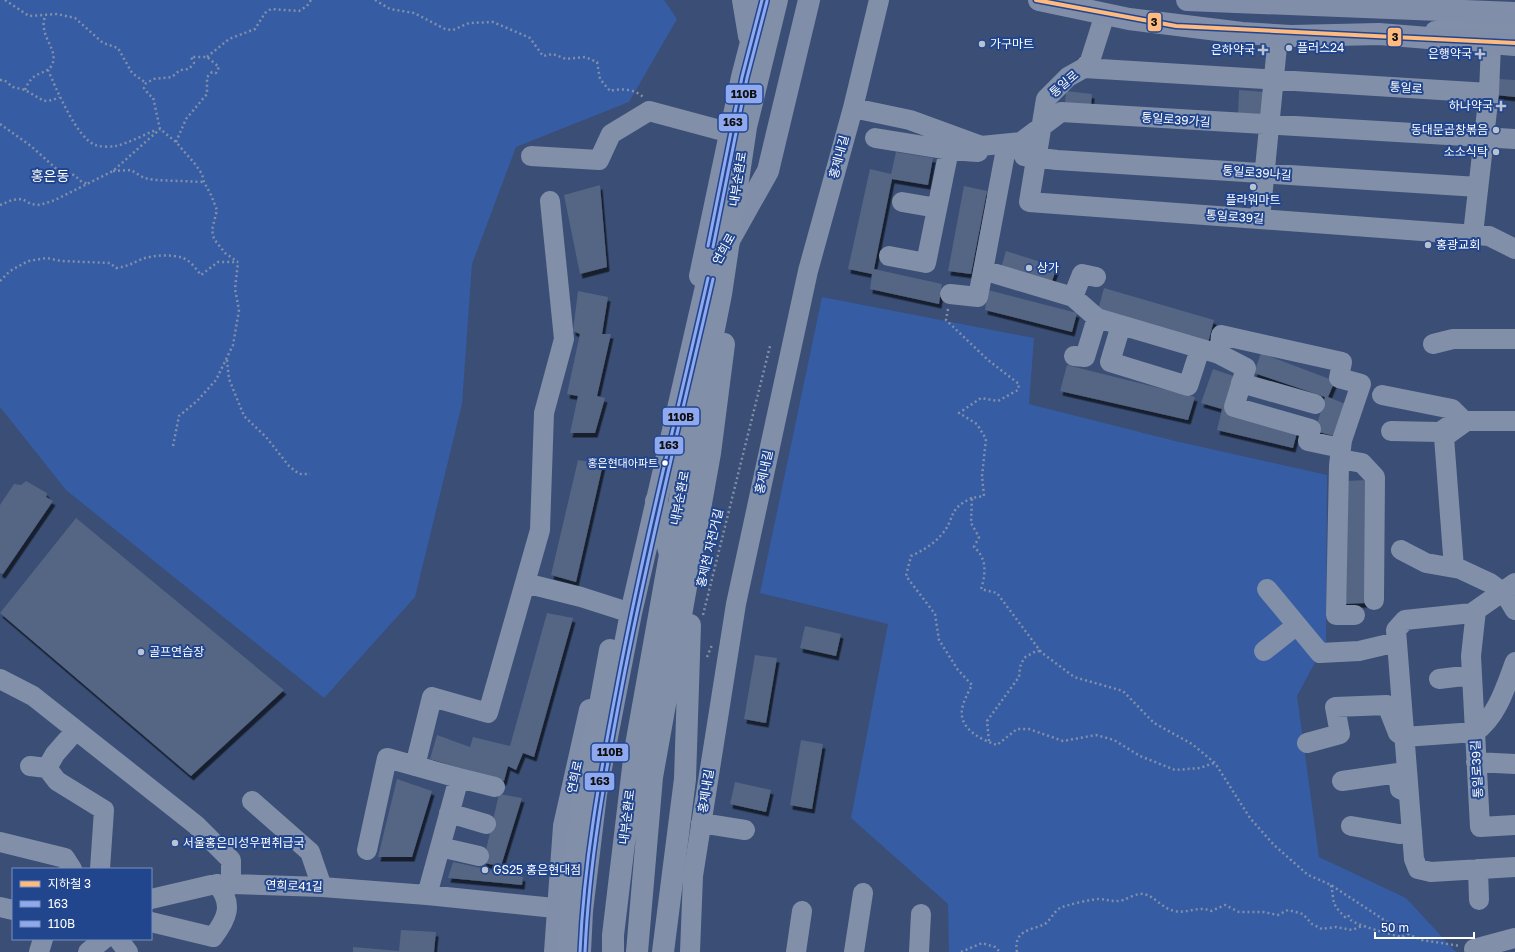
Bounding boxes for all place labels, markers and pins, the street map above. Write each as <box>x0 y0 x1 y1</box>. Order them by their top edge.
place label: 가구마트 <box>990 36 1034 51</box>
marker: 가구마트 <box>977 39 987 49</box>
place label: 플러스24 <box>1297 40 1344 55</box>
place label: 은하약국 <box>1211 42 1255 57</box>
marker: 플러스24 <box>1284 43 1294 53</box>
marker: 은하약국 <box>1258 45 1268 55</box>
place label: 은행약국 <box>1428 46 1472 61</box>
marker: 은행약국 <box>1475 49 1485 59</box>
place label: 하나약국 <box>1449 98 1493 113</box>
marker: 하나약국 <box>1496 101 1506 111</box>
place label: 동대문곱창볶음 <box>1411 122 1488 137</box>
marker: 동대문곱창볶음 <box>1491 125 1501 135</box>
place label: 소소식탁 <box>1444 144 1488 159</box>
marker: 소소식탁 <box>1491 147 1501 157</box>
marker: 플라워마트 <box>1248 182 1258 192</box>
place label: 플라워마트 <box>1225 192 1281 207</box>
place label: 홍광교회 <box>1436 237 1480 252</box>
marker: 홍광교회 <box>1423 240 1433 250</box>
place label: 상가 <box>1037 260 1059 275</box>
marker: 상가 <box>1024 263 1034 273</box>
place label: 홍은현대아파트 <box>587 456 658 469</box>
marker: 홍은현대아파트 <box>660 458 670 468</box>
place label: 골프연습장 <box>149 644 204 659</box>
marker: 골프연습장 <box>136 647 146 657</box>
place label: 서울홍은미성우편취급국 <box>183 835 304 850</box>
marker: 서울홍은미성우편취급국 <box>170 838 180 848</box>
place label: GS25 홍은현대점 <box>493 862 581 877</box>
marker: GS25 홍은현대점 <box>480 865 490 875</box>

